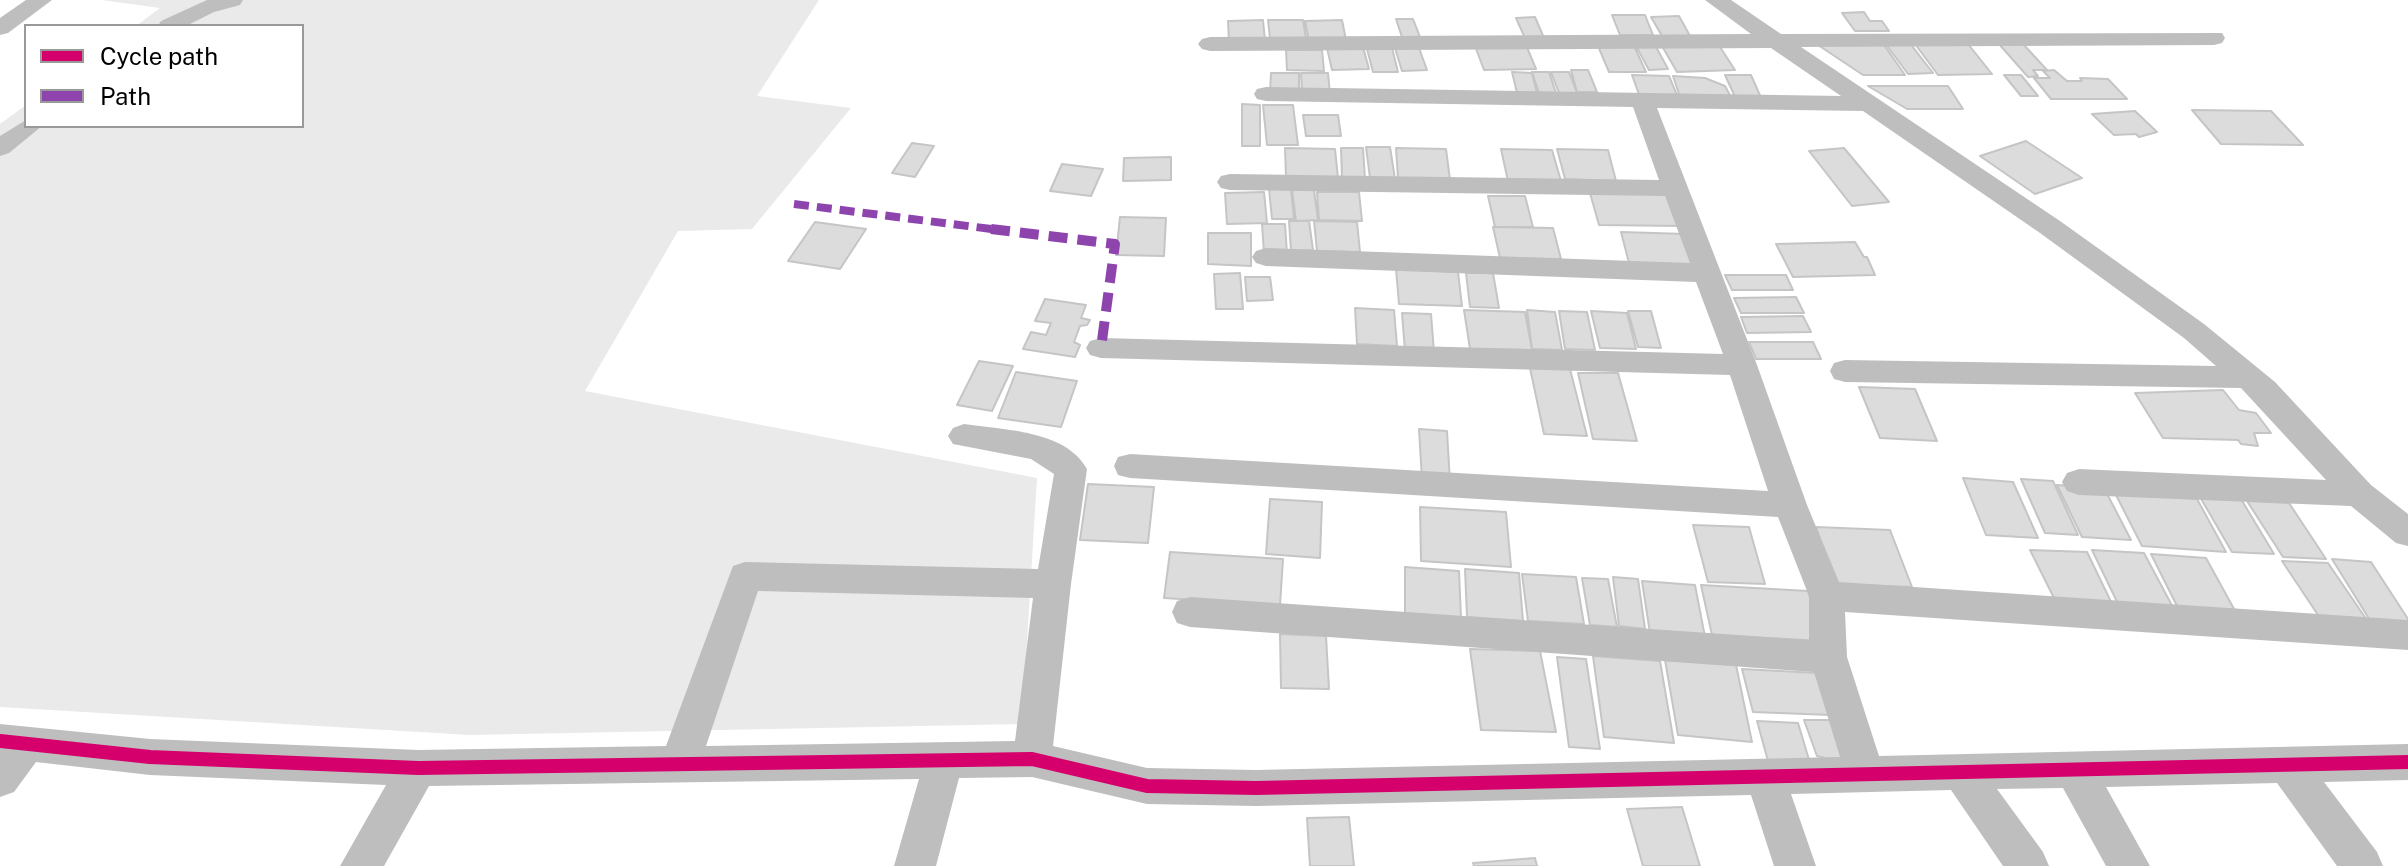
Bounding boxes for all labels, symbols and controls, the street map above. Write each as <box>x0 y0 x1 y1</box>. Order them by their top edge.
legend <box>24 24 304 128</box>
text: Cycle path <box>100 42 218 70</box>
text: Path <box>100 82 151 110</box>

